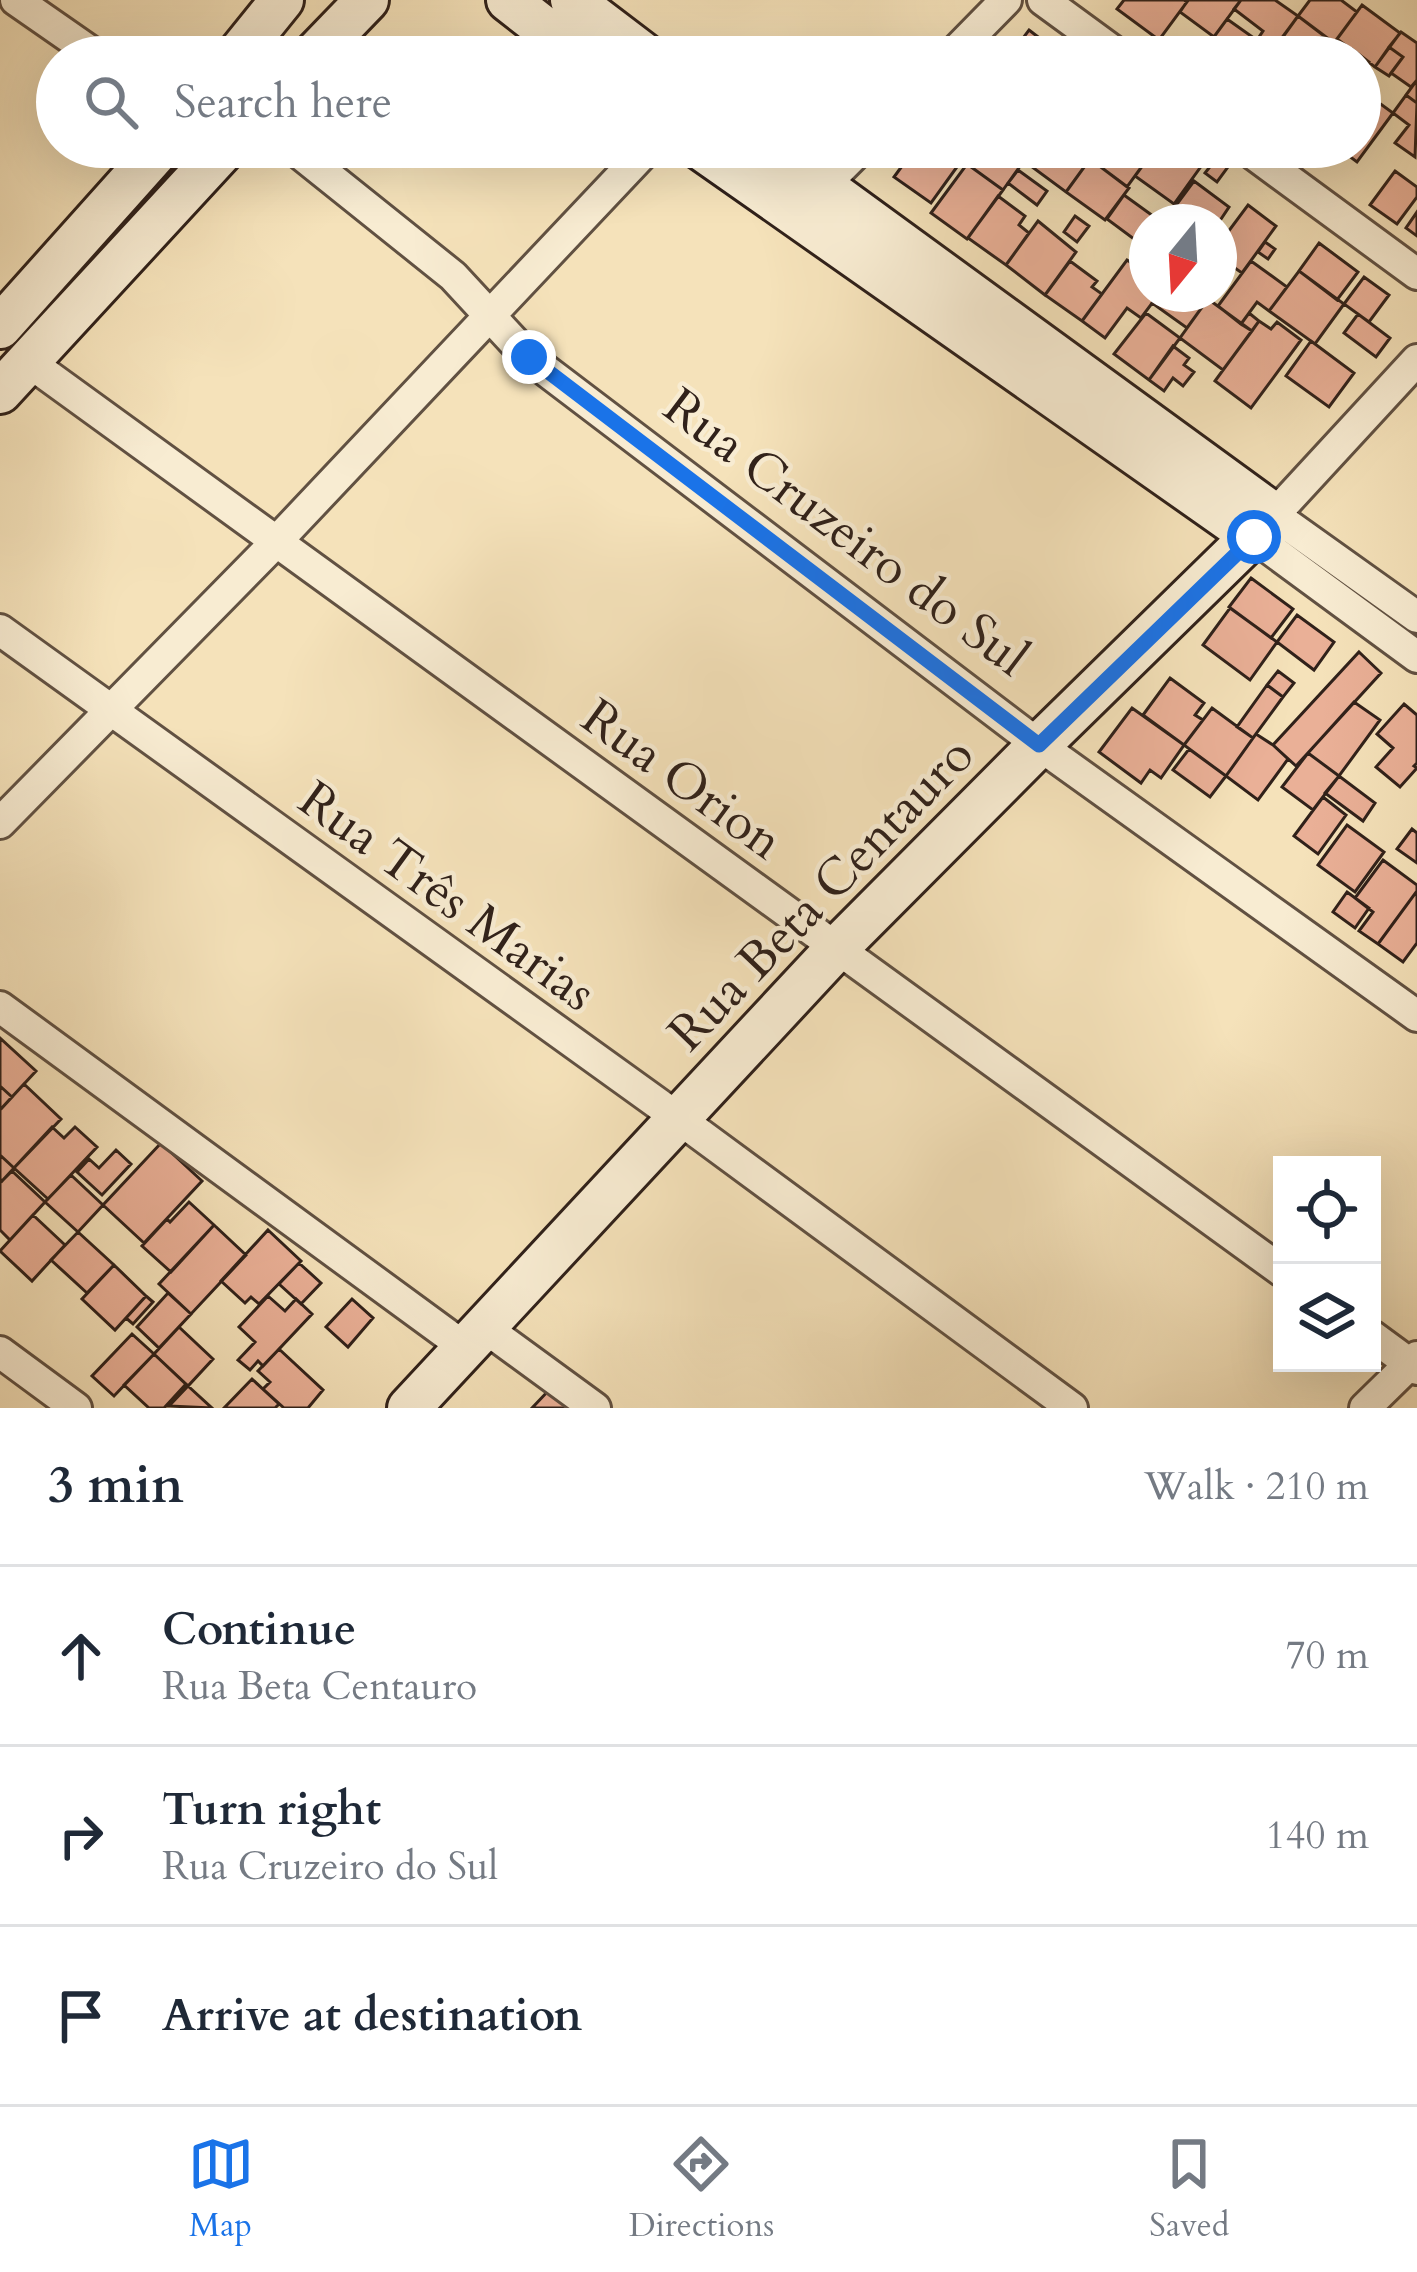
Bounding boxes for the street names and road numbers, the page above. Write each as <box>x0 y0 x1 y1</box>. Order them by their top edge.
street label: Rua Cruzeiro do Sul <box>649 372 1042 693</box>
street label: Rua Orion <box>567 683 797 876</box>
street label: Rua Beta Centauro <box>653 722 990 1067</box>
street label: Rua Três Marias <box>284 765 609 1028</box>

